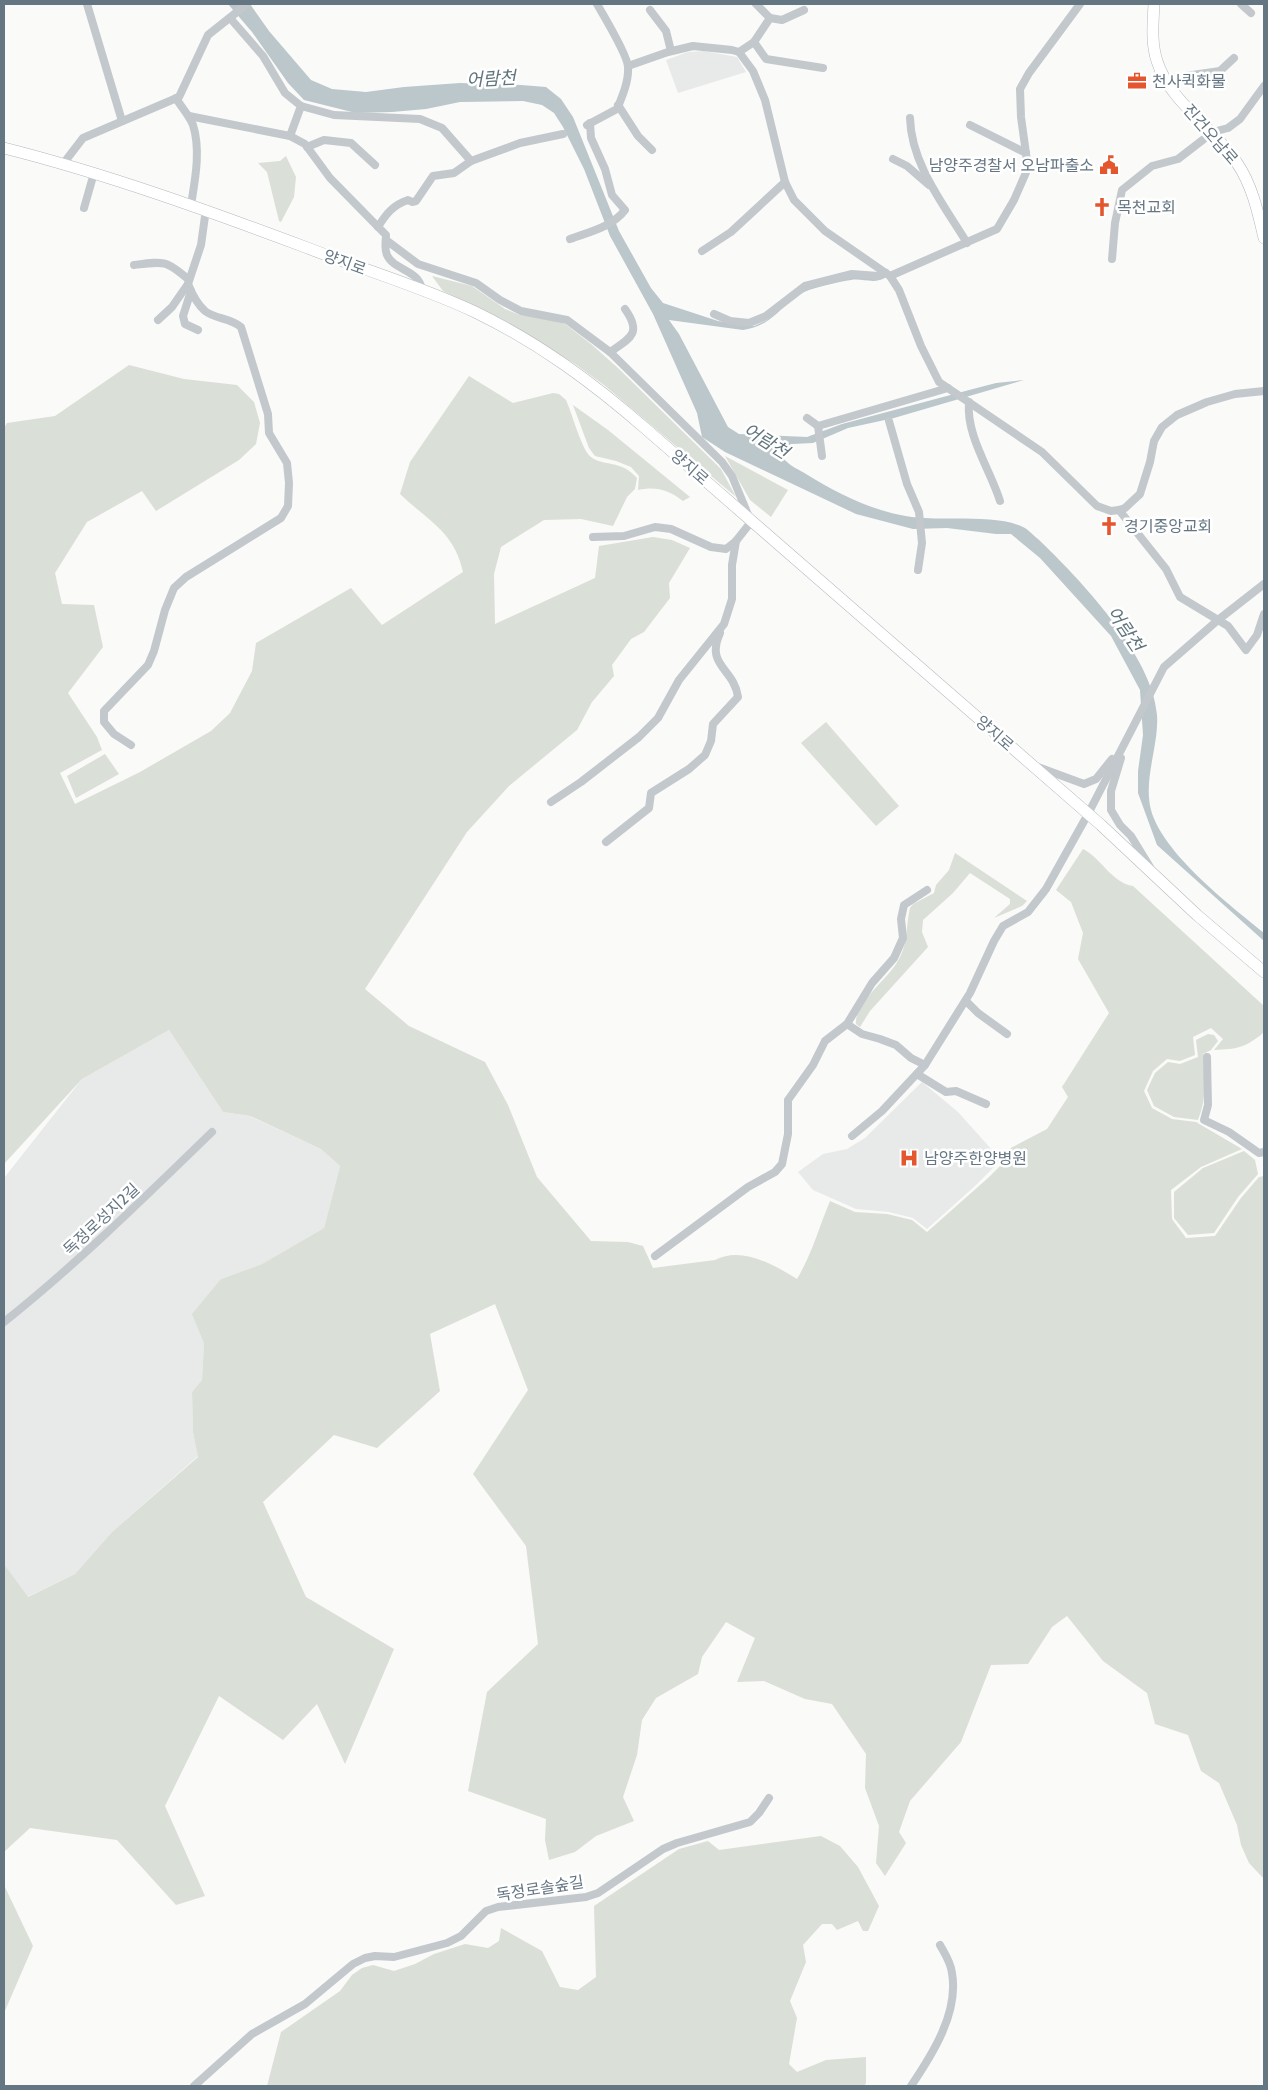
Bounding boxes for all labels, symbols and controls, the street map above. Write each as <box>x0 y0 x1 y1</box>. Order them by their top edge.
water label: 어람천 <box>466 67 519 91</box>
office icon: 천사퀵화물 <box>1126 70 1148 92</box>
place label: 천사퀵화물 <box>1152 72 1226 91</box>
street label: 진건오남로 <box>1179 100 1242 169</box>
public building icon: 남양주경찰서 오남파출소 <box>1098 154 1120 176</box>
place label: 남양주경찰서 오남파출소 <box>928 156 1094 175</box>
church icon: 목천교회 <box>1091 196 1113 218</box>
place label: 목천교회 <box>1117 198 1176 217</box>
street label: 양지로 <box>321 246 369 279</box>
water label: 어람천 <box>739 419 795 465</box>
street label: 양지로 <box>667 446 713 489</box>
church icon: 경기중앙교회 <box>1098 515 1120 537</box>
place label: 경기중앙교회 <box>1124 517 1212 536</box>
water label: 어람천 <box>1102 602 1149 658</box>
street label: 양지로 <box>972 712 1018 755</box>
hospital icon: 남양주한양병원 <box>898 1147 920 1169</box>
place label: 남양주한양병원 <box>924 1149 1027 1168</box>
street label: 독정로성지2길 <box>59 1179 143 1259</box>
street label: 독정로솔숲길 <box>495 1872 585 1905</box>

